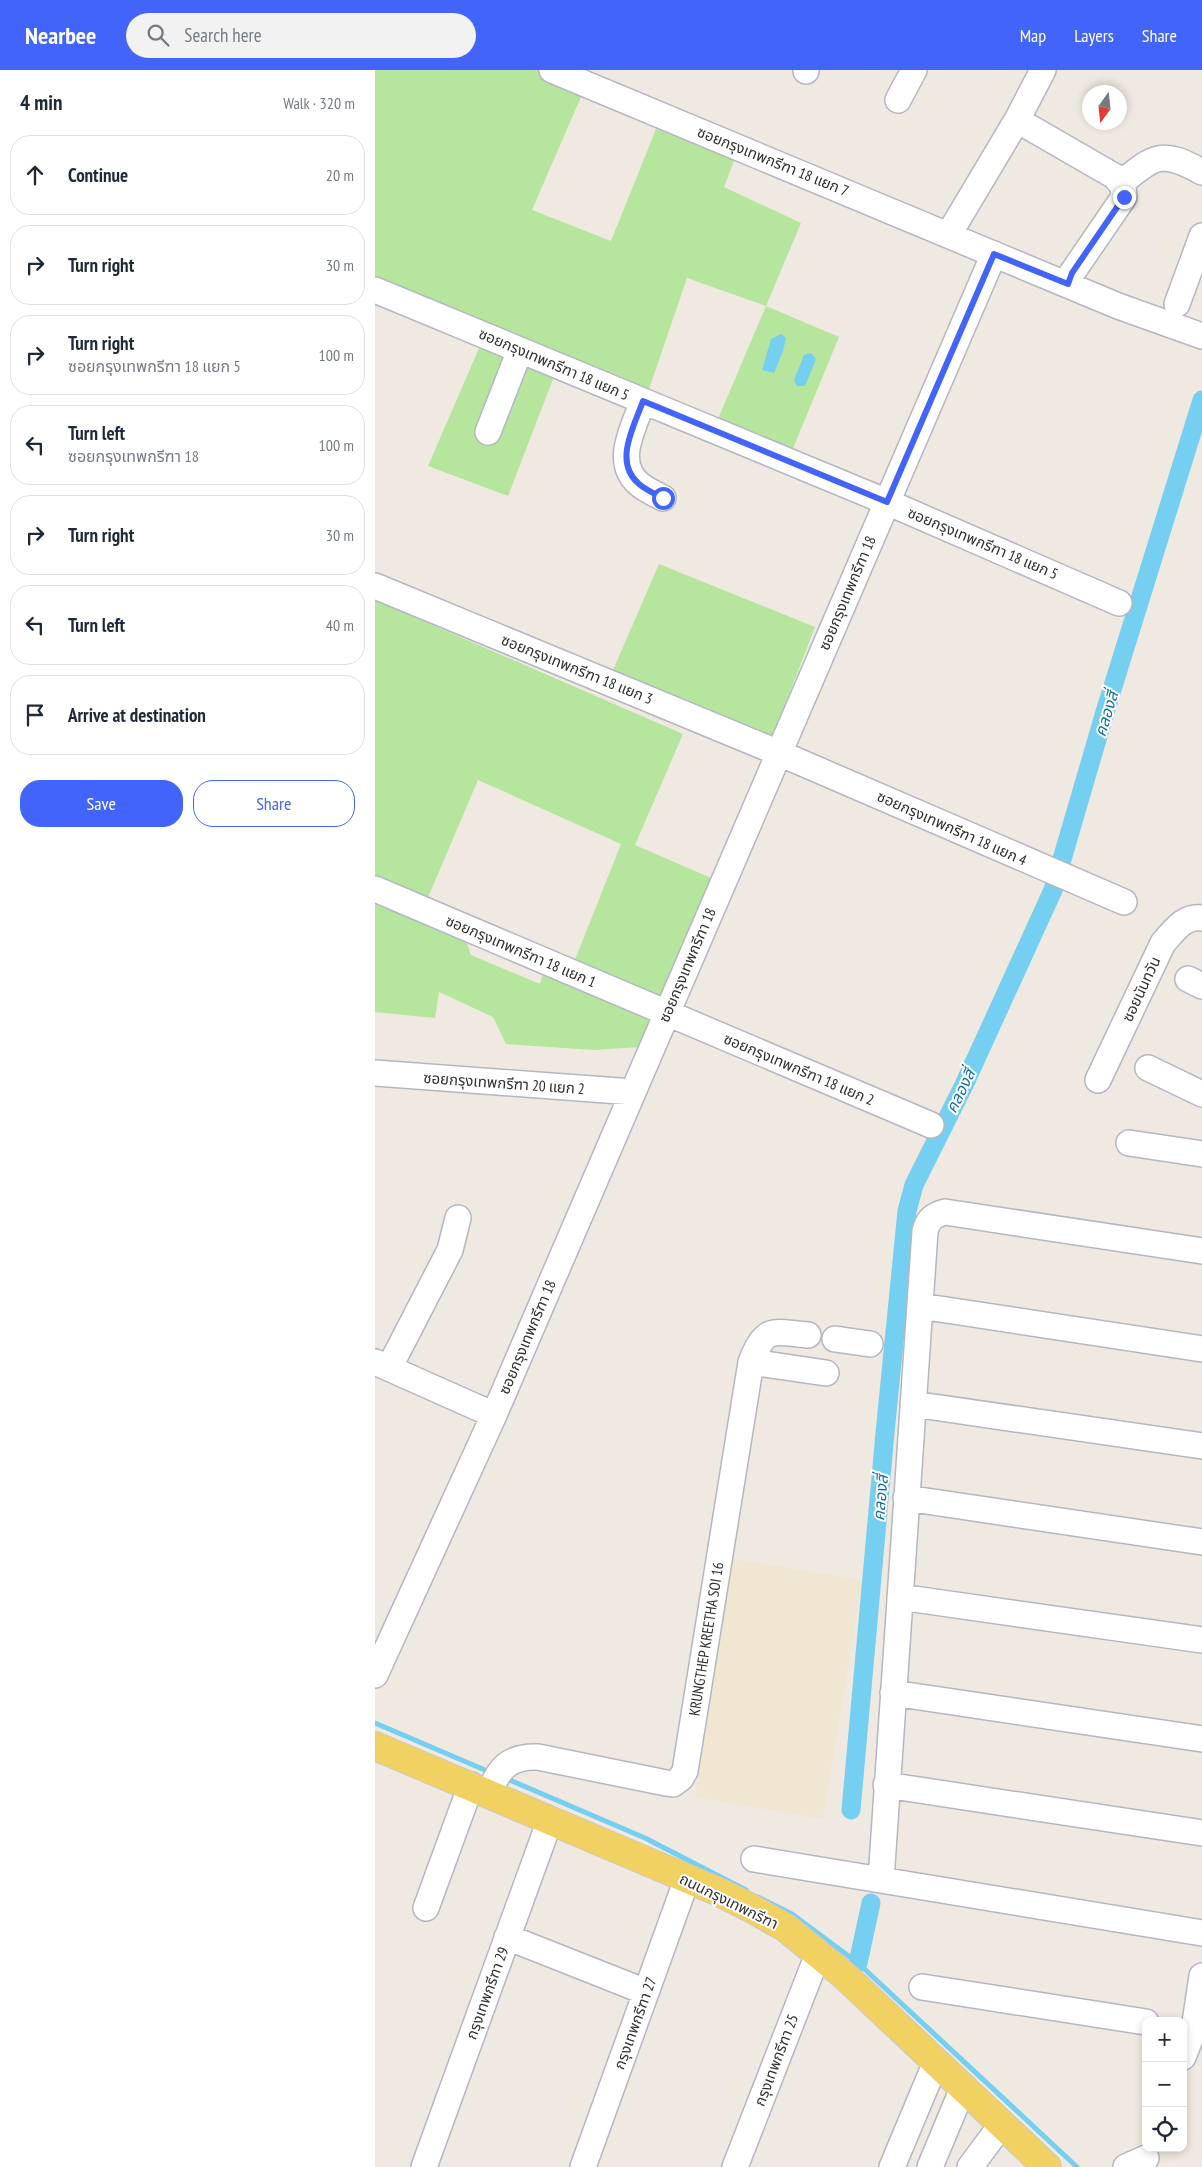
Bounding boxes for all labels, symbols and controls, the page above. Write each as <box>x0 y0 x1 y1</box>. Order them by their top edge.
search box <box>126 13 476 58</box>
text: Nearbee <box>25 20 96 51</box>
icon: search <box>144 21 172 49</box>
text: Search here <box>184 23 262 47</box>
text: Map <box>1020 24 1046 47</box>
text: Layers <box>1074 24 1114 47</box>
text: Share <box>1142 24 1177 47</box>
north arrow <box>1082 85 1127 130</box>
text: 4 min <box>20 89 62 116</box>
text: Walk · 320 m <box>283 93 355 113</box>
street label: ซอยกรุงเทพกรีฑา 18 แยก 7 <box>694 122 852 200</box>
icon: ahead <box>21 161 49 189</box>
text: Continue <box>68 163 128 187</box>
text: 20 m <box>326 165 354 185</box>
route end <box>1113 186 1136 209</box>
icon: right <box>21 251 49 279</box>
text: Turn right <box>68 253 134 277</box>
text: 30 m <box>326 255 354 275</box>
street label: ซอยกรุงเทพกรีฑา 18 แยก 5 <box>476 324 632 404</box>
text: Turn right <box>68 331 134 355</box>
icon: right <box>21 341 49 369</box>
text: 100 m <box>319 345 354 365</box>
text: ซอยกรุงเทพกรีฑา 18 แยก 5 <box>68 356 241 376</box>
text: Turn left <box>68 421 125 445</box>
icon: left <box>21 431 49 459</box>
text: 100 m <box>319 435 354 455</box>
text: ซอยกรุงเทพกรีฑา 18 <box>68 446 199 466</box>
route start <box>652 487 675 510</box>
street label: ซอยกรุงเทพกรีฑา 18 แยก 5 <box>905 503 1061 583</box>
icon: right <box>21 521 49 549</box>
text: Turn right <box>68 523 134 547</box>
text: 30 m <box>326 525 354 545</box>
street label: ซอยกรุงเทพกรีฑา 18 <box>814 533 880 653</box>
icon: left <box>21 611 49 639</box>
text: Turn left <box>68 613 125 637</box>
text: 40 m <box>326 615 354 635</box>
street label: ซอยกรุงเทพกรีฑา 18 แยก 3 <box>498 630 656 708</box>
water label: คลองสี่ <box>1089 686 1123 739</box>
icon: arrive <box>21 701 49 729</box>
text: Arrive at destination <box>68 703 206 727</box>
button: Save <box>20 780 183 827</box>
button: Share <box>193 780 355 827</box>
street label: ซอยกรุงเทพกรีฑา 18 แยก 4 <box>874 786 1030 870</box>
street label: ซอยกรุงเทพกรีฑา 18 <box>654 905 720 1025</box>
street label: ซอยกรุงเทพกรีฑา 18 แยก 1 <box>443 911 599 991</box>
street label: ซอยนันทวัน <box>1118 953 1164 1025</box>
street label: ซอยกรุงเทพกรีฑา 18 แยก 2 <box>721 1029 877 1109</box>
water label: คลองสี่ <box>940 1063 980 1116</box>
street label: ซอยกรุงเทพกรีฑา 20 แยก 2 <box>423 1068 585 1098</box>
street label: ซอยกรุงเทพกรีฑา 18 <box>494 1277 560 1397</box>
water label: คลองสี่ <box>867 1471 892 1522</box>
street label: KRUNGTHEP KREETHA SOI 16 <box>684 1561 728 1717</box>
street label: ถนนกรุงเทพกรีฑา <box>676 1869 782 1933</box>
street label: กรุงเทพกรีฑา 29 <box>462 1944 512 2042</box>
street label: กรุงเทพกรีฑา 27 <box>610 1974 660 2072</box>
street label: กรุงเทพกรีฑา 25 <box>750 2011 802 2109</box>
map controls <box>1142 2017 1187 2152</box>
button: + <box>1142 2017 1187 2062</box>
button: − <box>1142 2062 1187 2107</box>
button: locate <box>1142 2107 1187 2152</box>

